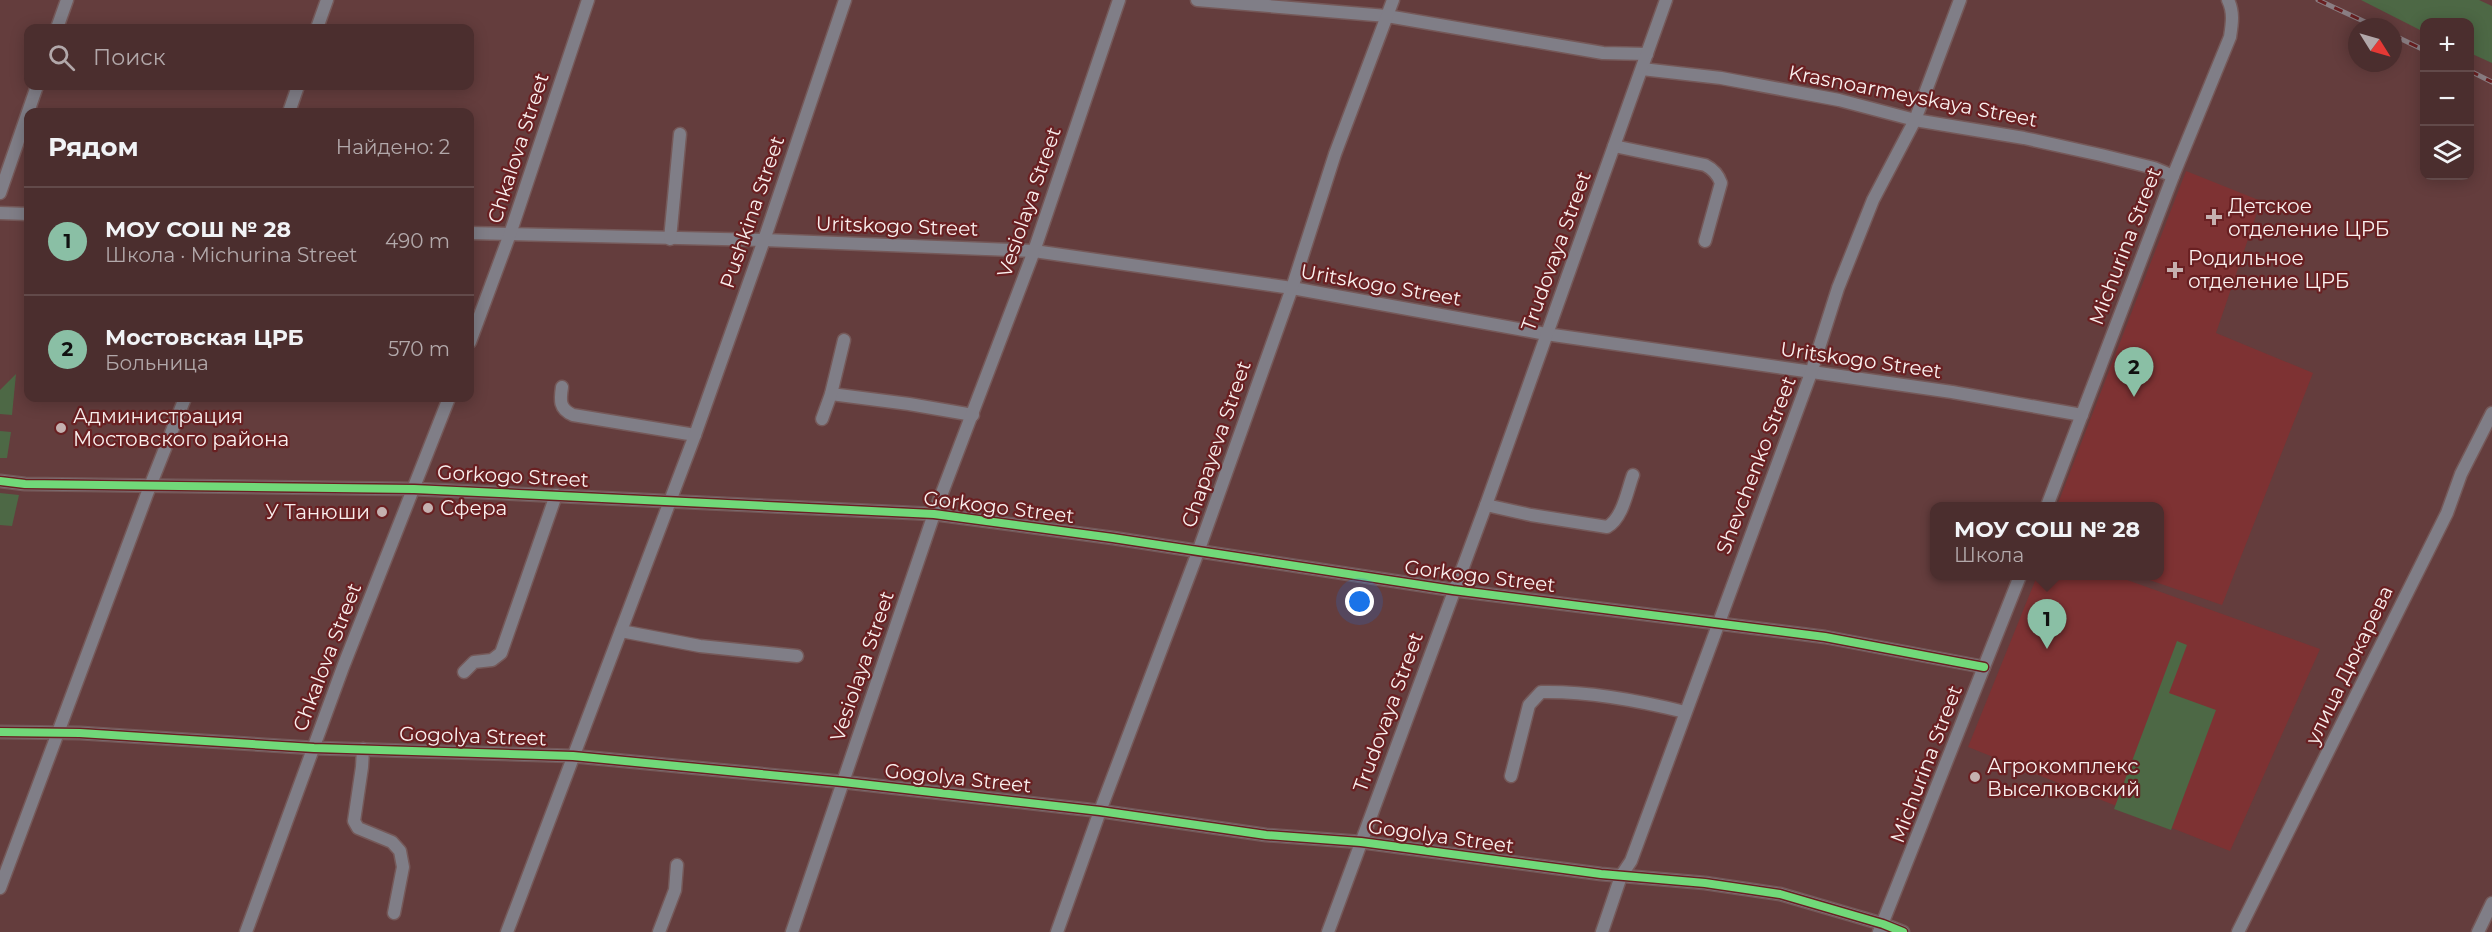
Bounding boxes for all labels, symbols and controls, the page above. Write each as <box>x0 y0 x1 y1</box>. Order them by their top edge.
north arrow <box>2348 18 2402 72</box>
map controls <box>2420 18 2474 180</box>
button: + <box>2420 18 2474 72</box>
search box <box>24 24 474 90</box>
icon: search <box>45 41 78 74</box>
text: Поиск <box>93 44 165 71</box>
street label: Krasnoarmeyskaya Street <box>1786 60 2040 132</box>
street label: Chkalova Street <box>482 70 554 226</box>
button: − <box>2420 72 2474 126</box>
street label: Vesiolaya Street <box>992 124 1066 280</box>
button: layers <box>2420 126 2474 180</box>
text: Рядом <box>48 131 139 163</box>
street label: Pushkina Street <box>715 133 789 291</box>
text: Найдено: 2 <box>336 135 450 159</box>
street label: Michurina Street <box>2084 164 2166 328</box>
street label: Trudovaya Street <box>1516 168 1596 334</box>
place label: Детское отделение ЦРБ <box>2228 194 2389 241</box>
marker: Детское отделение ЦРБ <box>2205 208 2223 226</box>
street label: Uritskogo Street <box>815 211 979 241</box>
text: МОУ СОШ № 28 <box>105 216 291 243</box>
text: 1 <box>64 229 71 253</box>
text: 490 m <box>385 229 450 253</box>
text: Школа · Michurina Street <box>105 243 357 267</box>
place label: Родильное отделение ЦРБ <box>2188 246 2349 293</box>
street label: Uritskogo Street <box>1299 259 1463 311</box>
marker: Родильное отделение ЦРБ <box>2166 261 2184 279</box>
text: Мостовская ЦРБ <box>105 324 304 351</box>
text: 2 <box>62 337 73 361</box>
text: 570 m <box>388 337 450 361</box>
street label: Uritskogo Street <box>1779 337 1943 383</box>
pin: 2 <box>2114 348 2154 397</box>
text: Больница <box>105 351 209 375</box>
street label: Chapayeva Street <box>1176 357 1256 531</box>
street label: Shevchenko Street <box>1711 373 1801 557</box>
place label: Администрация Мостовского района <box>73 404 289 451</box>
marker: Администрация Мостовского района <box>54 421 68 435</box>
street label: Gorkogo Street <box>437 460 589 492</box>
street label: Gorkogo Street <box>922 486 1076 528</box>
place label: Сфера <box>440 496 507 520</box>
place label: У Танюши <box>265 500 370 524</box>
marker: Сфера <box>421 501 435 515</box>
popup <box>1930 502 2164 580</box>
marker: У Танюши <box>375 505 389 519</box>
text: МОУ СОШ № 28 <box>1954 516 2140 543</box>
text: Школа <box>1954 543 2024 567</box>
street label: Gorkogo Street <box>1403 555 1557 597</box>
street label: Chkalova Street <box>288 579 366 735</box>
street label: улица Дюкарева <box>2300 582 2398 749</box>
your location <box>1345 587 1374 616</box>
street label: Vesiolaya Street <box>825 588 899 744</box>
pin: 1 <box>2028 600 2066 649</box>
street label: Trudovaya Street <box>1348 629 1428 795</box>
street label: Michurina Street <box>1885 682 1967 846</box>
street label: Gogolya Street <box>399 721 547 751</box>
place label: Агрокомплекс Выселковский <box>1987 754 2140 801</box>
street label: Gogolya Street <box>883 758 1033 798</box>
marker: Агрокомплекс Выселковский <box>1968 770 1982 784</box>
street label: Gogolya Street <box>1366 814 1516 858</box>

